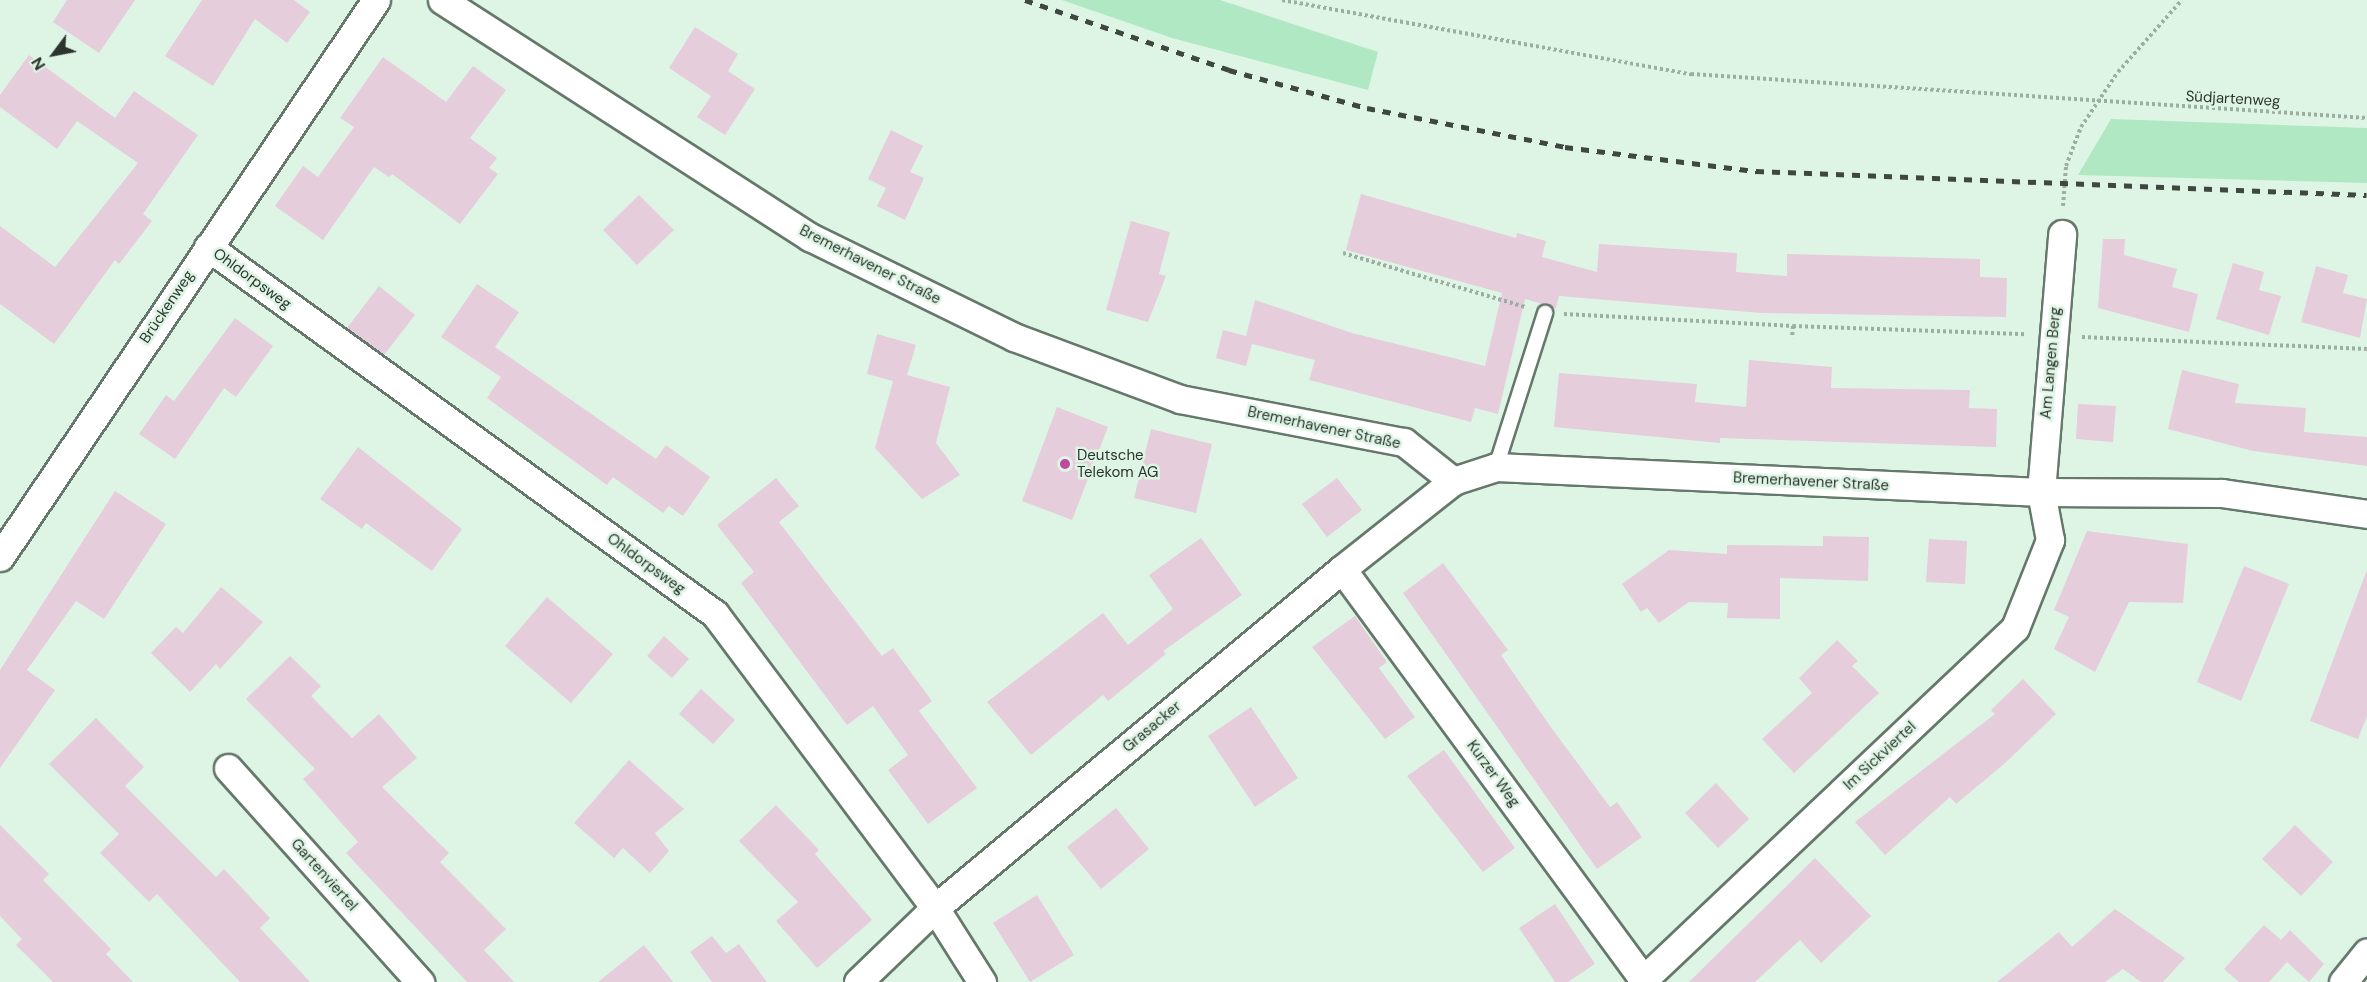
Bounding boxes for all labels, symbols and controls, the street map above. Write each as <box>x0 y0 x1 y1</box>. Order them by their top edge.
north arrow <box>24 24 84 84</box>
text: N <box>26 53 50 74</box>
street label: Südjartenweg <box>2185 88 2281 110</box>
street label: Bremerhavener Straße <box>796 222 944 308</box>
street label: Ohldorpsweg <box>209 245 295 313</box>
street label: Brückenweg <box>136 267 198 347</box>
street label: Am Langen Berg <box>2037 306 2065 420</box>
street label: Bremerhavener Straße <box>1246 403 1402 453</box>
place label: Deutsche Telekom AG <box>1077 446 1158 481</box>
marker: Deutsche Telekom AG <box>1058 457 1072 471</box>
street label: Bremerhavener Straße <box>1733 469 1889 495</box>
street label: Ohldorpsweg <box>603 530 689 598</box>
street label: Grasacker <box>1119 697 1185 757</box>
street label: Im Sickviertel <box>1840 718 1920 794</box>
street label: Kurzer Weg <box>1463 737 1523 811</box>
street label: Gartenviertel <box>287 835 361 915</box>

